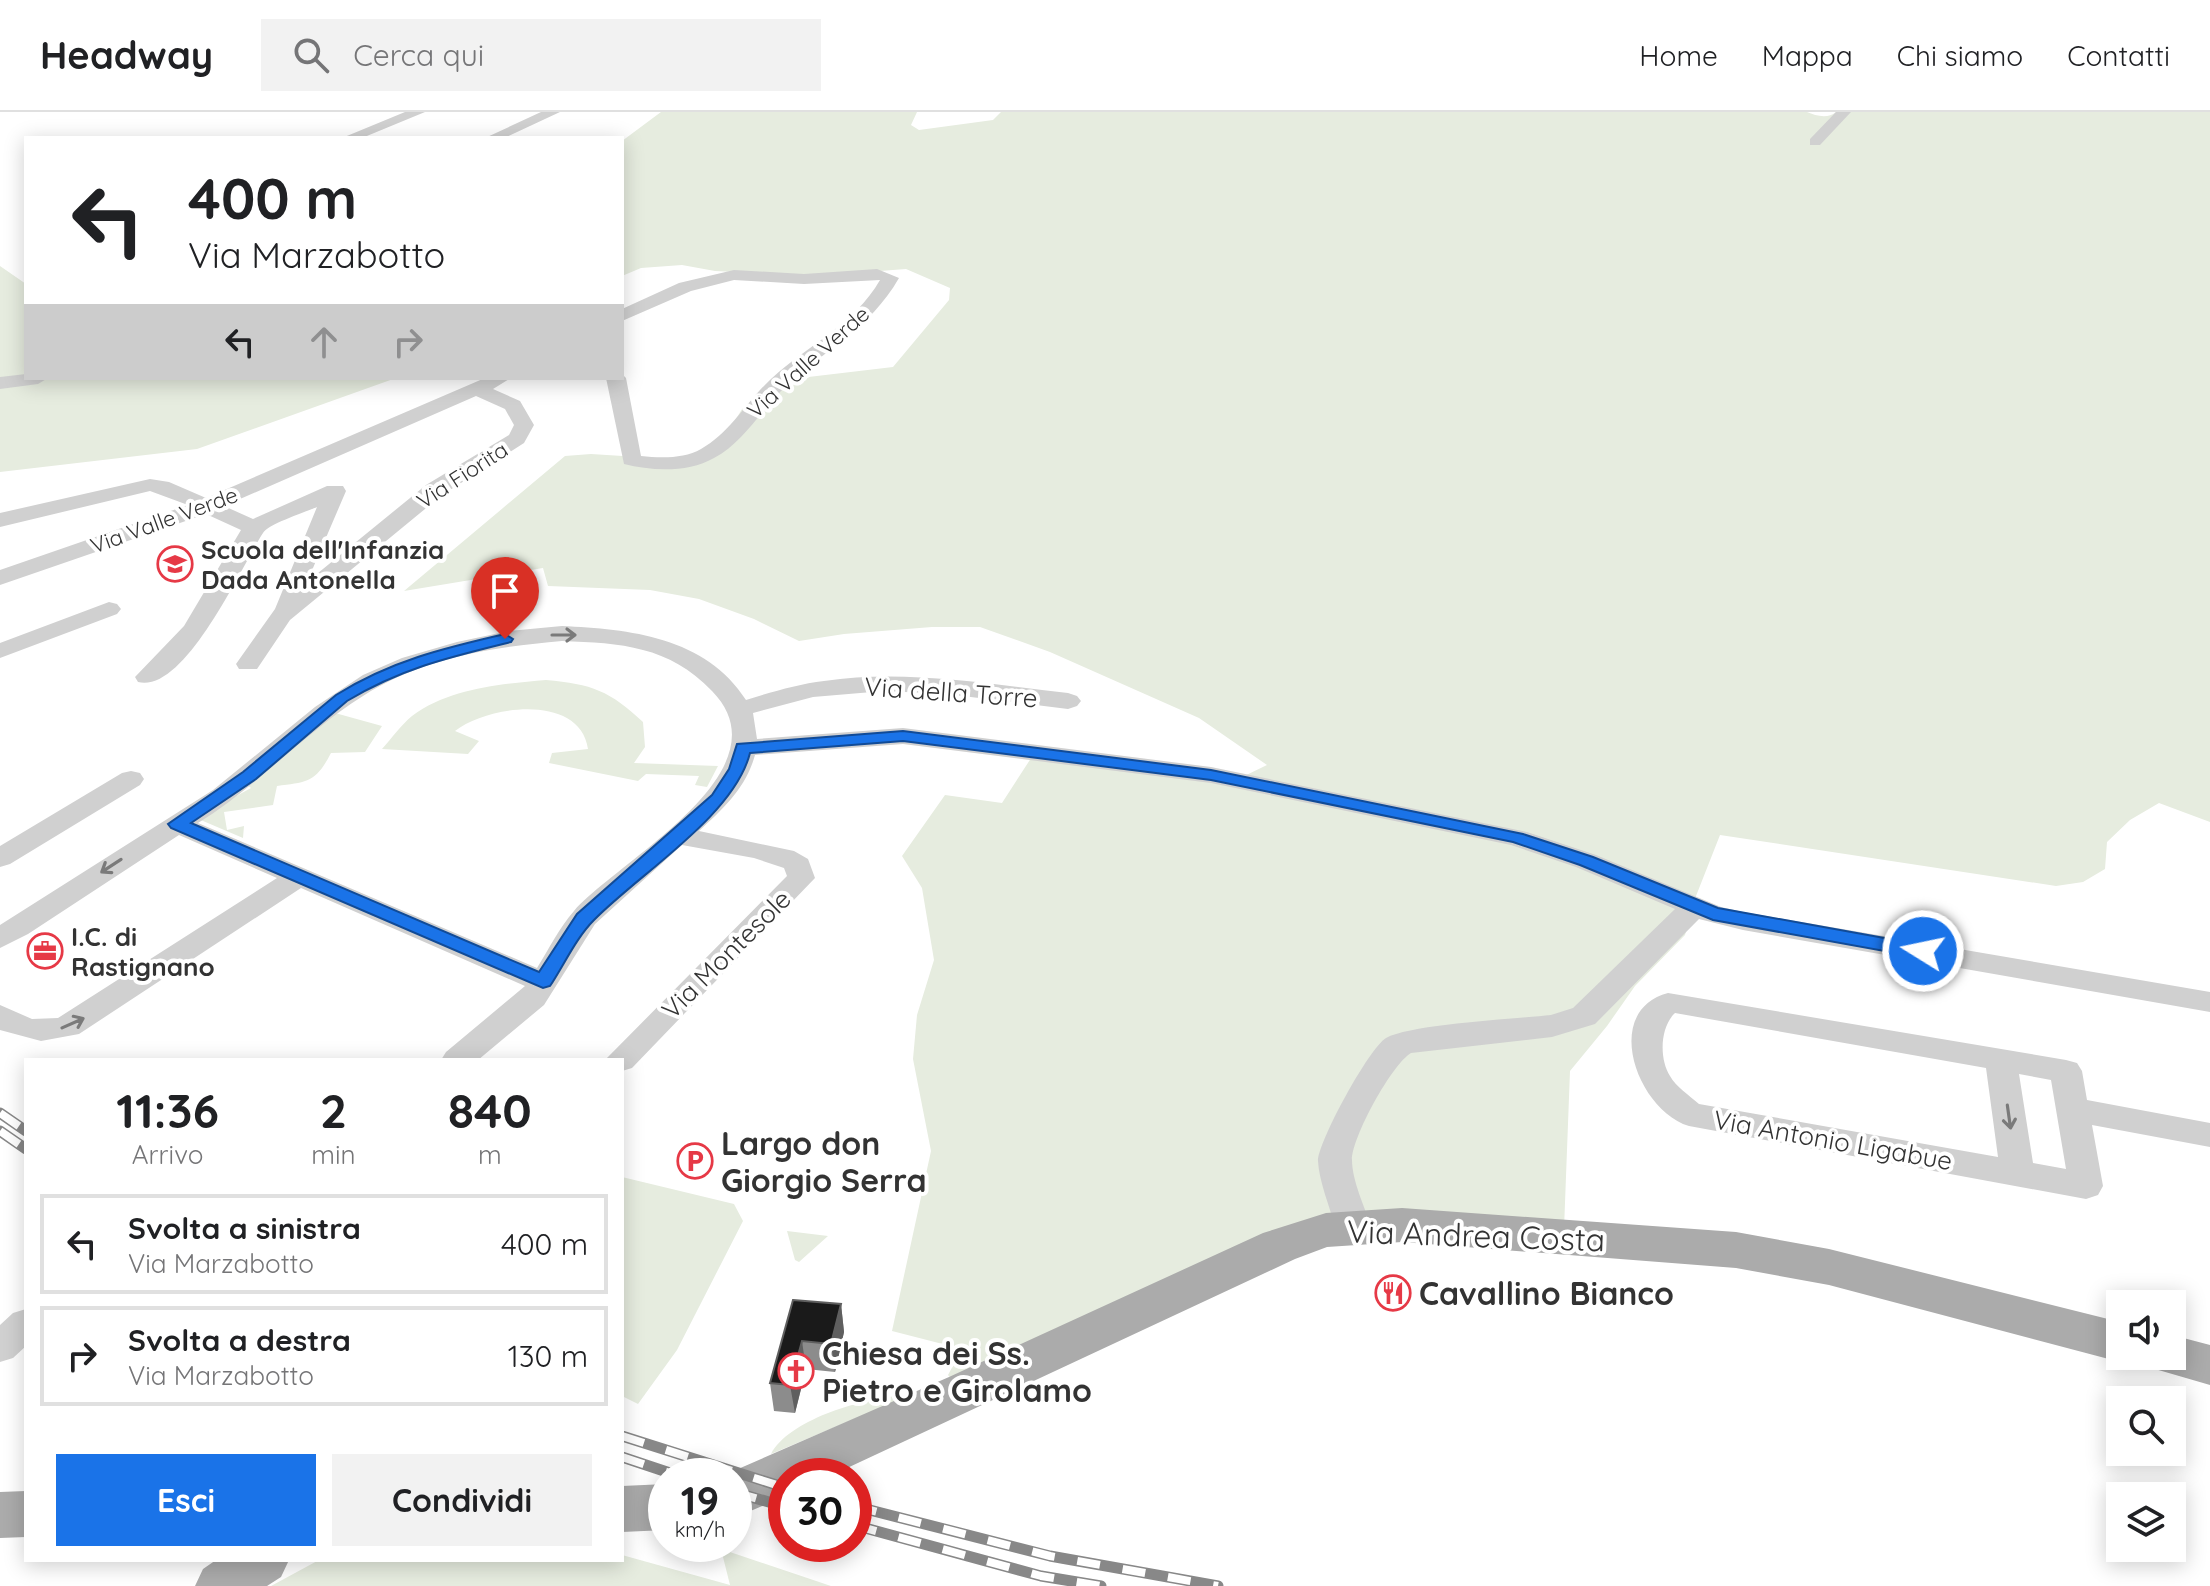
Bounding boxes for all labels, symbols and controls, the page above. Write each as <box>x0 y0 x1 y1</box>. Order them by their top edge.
search box <box>261 19 821 91</box>
text: Headway <box>40 31 213 79</box>
icon: search <box>289 33 333 77</box>
text: Cerca qui <box>353 36 484 74</box>
text: Home <box>1639 38 1718 73</box>
text: Mappa <box>1762 38 1853 73</box>
text: Chi siamo <box>1897 38 2023 73</box>
text: Contatti <box>2067 38 2170 73</box>
text: 400 m <box>188 163 357 233</box>
icon: left <box>56 168 160 272</box>
text: Via Marzabotto <box>188 232 445 277</box>
street label: Via Valle Verde <box>741 300 875 424</box>
icon: left <box>218 320 262 364</box>
icon: ahead <box>302 320 346 364</box>
icon: right <box>386 320 430 364</box>
street label: Via Fiorita <box>411 435 513 515</box>
street label: Via Valle Verde <box>86 480 242 560</box>
place label: Scuola dell'Infanzia Dada Antonella <box>201 533 444 596</box>
school or university icon: Scuola dell'Infanzia Dada Antonella <box>156 545 194 583</box>
pin <box>471 557 539 639</box>
icon: arrive <box>483 569 527 613</box>
one-way arrow <box>550 627 577 642</box>
street label: Via della Torre <box>863 669 1039 715</box>
one-way arrow <box>101 857 123 874</box>
street label: Via Montesole <box>654 882 798 1026</box>
position arrow <box>1881 909 1965 993</box>
place label: I.C. di Rastignano <box>71 920 215 983</box>
office icon: I.C. di Rastignano <box>26 932 64 970</box>
one-way arrow <box>60 1015 84 1030</box>
text: 11:36 <box>116 1080 219 1140</box>
text: 2 <box>320 1080 347 1140</box>
text: 840 <box>448 1080 532 1140</box>
street label: Via Antonio Ligabue <box>1711 1103 1955 1177</box>
one-way arrow <box>2002 1104 2017 1129</box>
place label: Largo don Giorgio Serra <box>721 1123 927 1200</box>
text: Arrivo <box>132 1138 203 1171</box>
text: min <box>311 1138 356 1171</box>
text: m <box>478 1138 502 1171</box>
parking icon: Largo don Giorgio Serra <box>676 1142 714 1180</box>
text: Svolta a sinistra <box>128 1209 361 1247</box>
street label: Via Andrea Costa <box>1346 1211 1606 1259</box>
icon: left <box>60 1222 104 1266</box>
text: 400 m <box>501 1225 588 1263</box>
text: Via Marzabotto <box>128 1247 314 1280</box>
place label: Cavallino Bianco <box>1419 1273 1674 1313</box>
restaurant icon: Cavallino Bianco <box>1374 1274 1412 1312</box>
map controls <box>2106 1290 2186 1562</box>
button: sound <box>2106 1290 2186 1370</box>
text: Svolta a destra <box>128 1321 351 1359</box>
place label: Chiesa dei Ss. Pietro e Girolamo <box>822 1333 1092 1410</box>
icon: right <box>60 1334 104 1378</box>
text: 130 m <box>508 1337 588 1375</box>
church icon: Chiesa dei Ss. Pietro e Girolamo <box>777 1352 815 1390</box>
text: Via Marzabotto <box>128 1359 314 1392</box>
button: search <box>2106 1386 2186 1466</box>
button: Esci <box>56 1454 316 1546</box>
button: Condividi <box>332 1454 592 1546</box>
speed limit sign: 30 <box>768 1458 872 1562</box>
text: 19 <box>681 1475 719 1525</box>
button: layers <box>2106 1482 2186 1562</box>
text: km/h <box>675 1517 725 1542</box>

